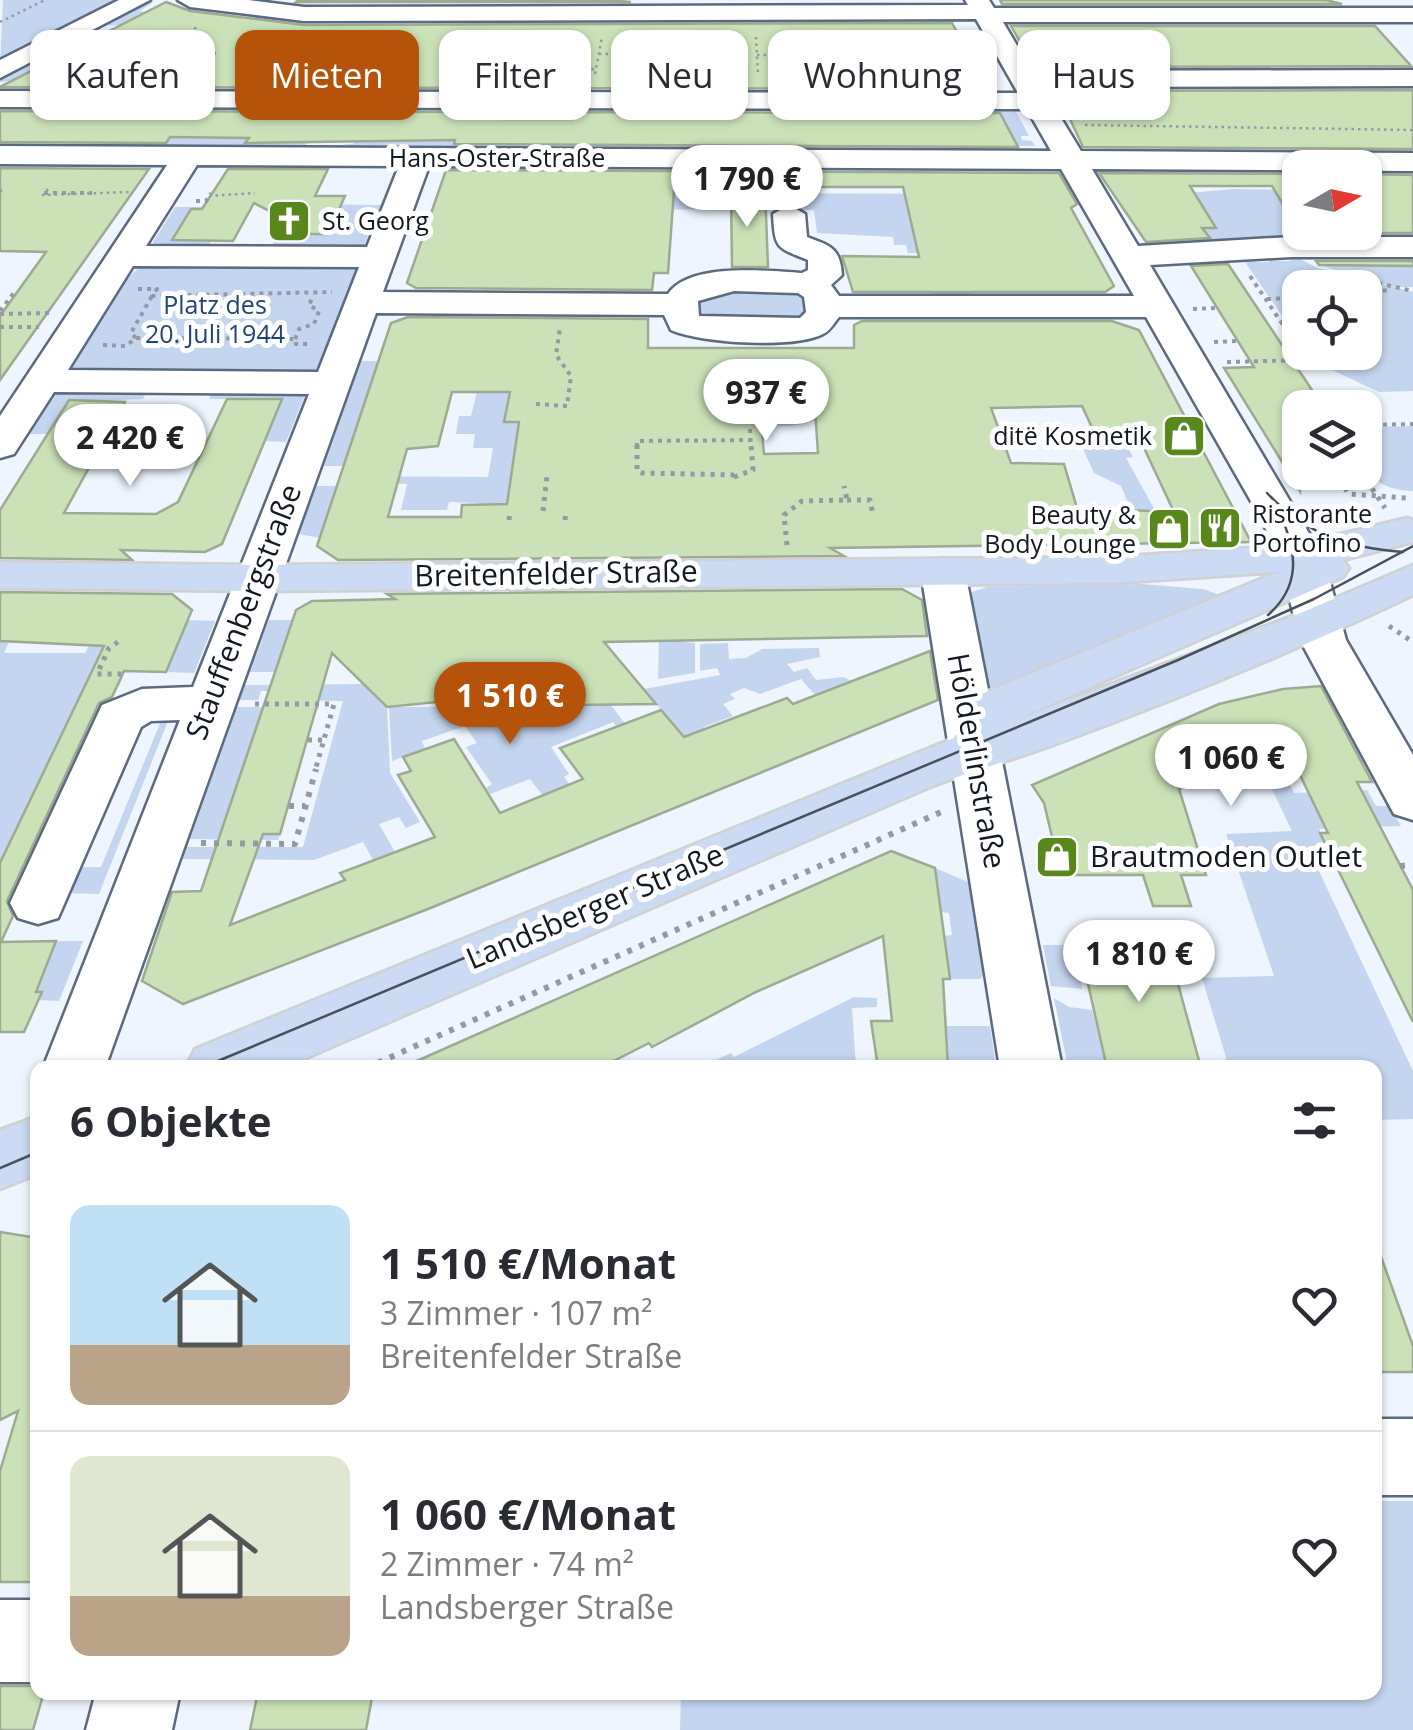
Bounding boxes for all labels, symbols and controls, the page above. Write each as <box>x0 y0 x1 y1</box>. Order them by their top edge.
chip: Kaufen <box>30 30 215 120</box>
chip: Mieten <box>235 30 419 120</box>
chip: Filter <box>439 30 591 120</box>
chip: Neu <box>611 30 748 120</box>
chip: Wohnung <box>768 30 997 120</box>
chip: Haus <box>1017 30 1170 120</box>
street label: Hans-Oster-Straße <box>389 140 605 174</box>
pin: 1 790 € <box>655 145 839 230</box>
north arrow <box>1282 150 1382 250</box>
map controls <box>1282 150 1382 490</box>
text: 1 790 € <box>693 156 801 199</box>
church icon: St. Georg <box>266 198 312 244</box>
place label: St. Georg <box>322 203 429 237</box>
button: locate <box>1282 270 1382 370</box>
park label: Platz des 20. Juli 1944 <box>145 287 285 350</box>
pin: 937 € <box>696 359 836 444</box>
text: 937 € <box>725 370 807 413</box>
button: layers <box>1282 390 1382 490</box>
pin: 2 420 € <box>38 404 222 489</box>
shop icon: ditë Kosmetik <box>1161 413 1207 459</box>
text: 2 420 € <box>76 415 184 458</box>
place label: ditë Kosmetik <box>993 418 1152 452</box>
street label: Stauffenbergstraße <box>175 478 310 745</box>
place label: Ristorante Portofino <box>1252 496 1372 559</box>
place label: Beauty & Body Lounge <box>984 497 1137 560</box>
restaurant icon: Ristorante Portofino <box>1197 505 1243 551</box>
shop icon: Beauty & Body Lounge <box>1146 506 1192 552</box>
street label: Breitenfelder Straße <box>414 550 698 595</box>
street label: Hölderlinstraße <box>938 650 1017 872</box>
pin: 1 510 € <box>418 662 602 747</box>
text: 1 510 € <box>456 673 564 716</box>
pin: 1 060 € <box>1139 724 1323 809</box>
text: 1 060 € <box>1177 735 1285 778</box>
street label: Landsberger Straße <box>460 833 729 978</box>
shop icon: Brautmoden Outlet <box>1034 834 1080 880</box>
place label: Brautmoden Outlet <box>1090 835 1362 876</box>
pin: 1 810 € <box>1047 920 1231 1005</box>
text: 1 810 € <box>1085 931 1193 974</box>
text: 6 Objekte <box>70 1092 272 1149</box>
icon: filters <box>1287 1093 1342 1148</box>
text: 1 510 €/Monat <box>380 1234 676 1291</box>
icon: home <box>150 1245 270 1365</box>
icon: heart <box>1287 1278 1342 1333</box>
text: 3 Zimmer · 107 m² <box>380 1291 652 1334</box>
text: Breitenfelder Straße <box>380 1334 682 1377</box>
text: 1 060 €/Monat <box>380 1485 676 1542</box>
icon: home <box>150 1496 270 1616</box>
icon: heart <box>1287 1529 1342 1584</box>
text: 2 Zimmer · 74 m² <box>380 1542 634 1585</box>
text: Landsberger Straße <box>380 1585 674 1628</box>

